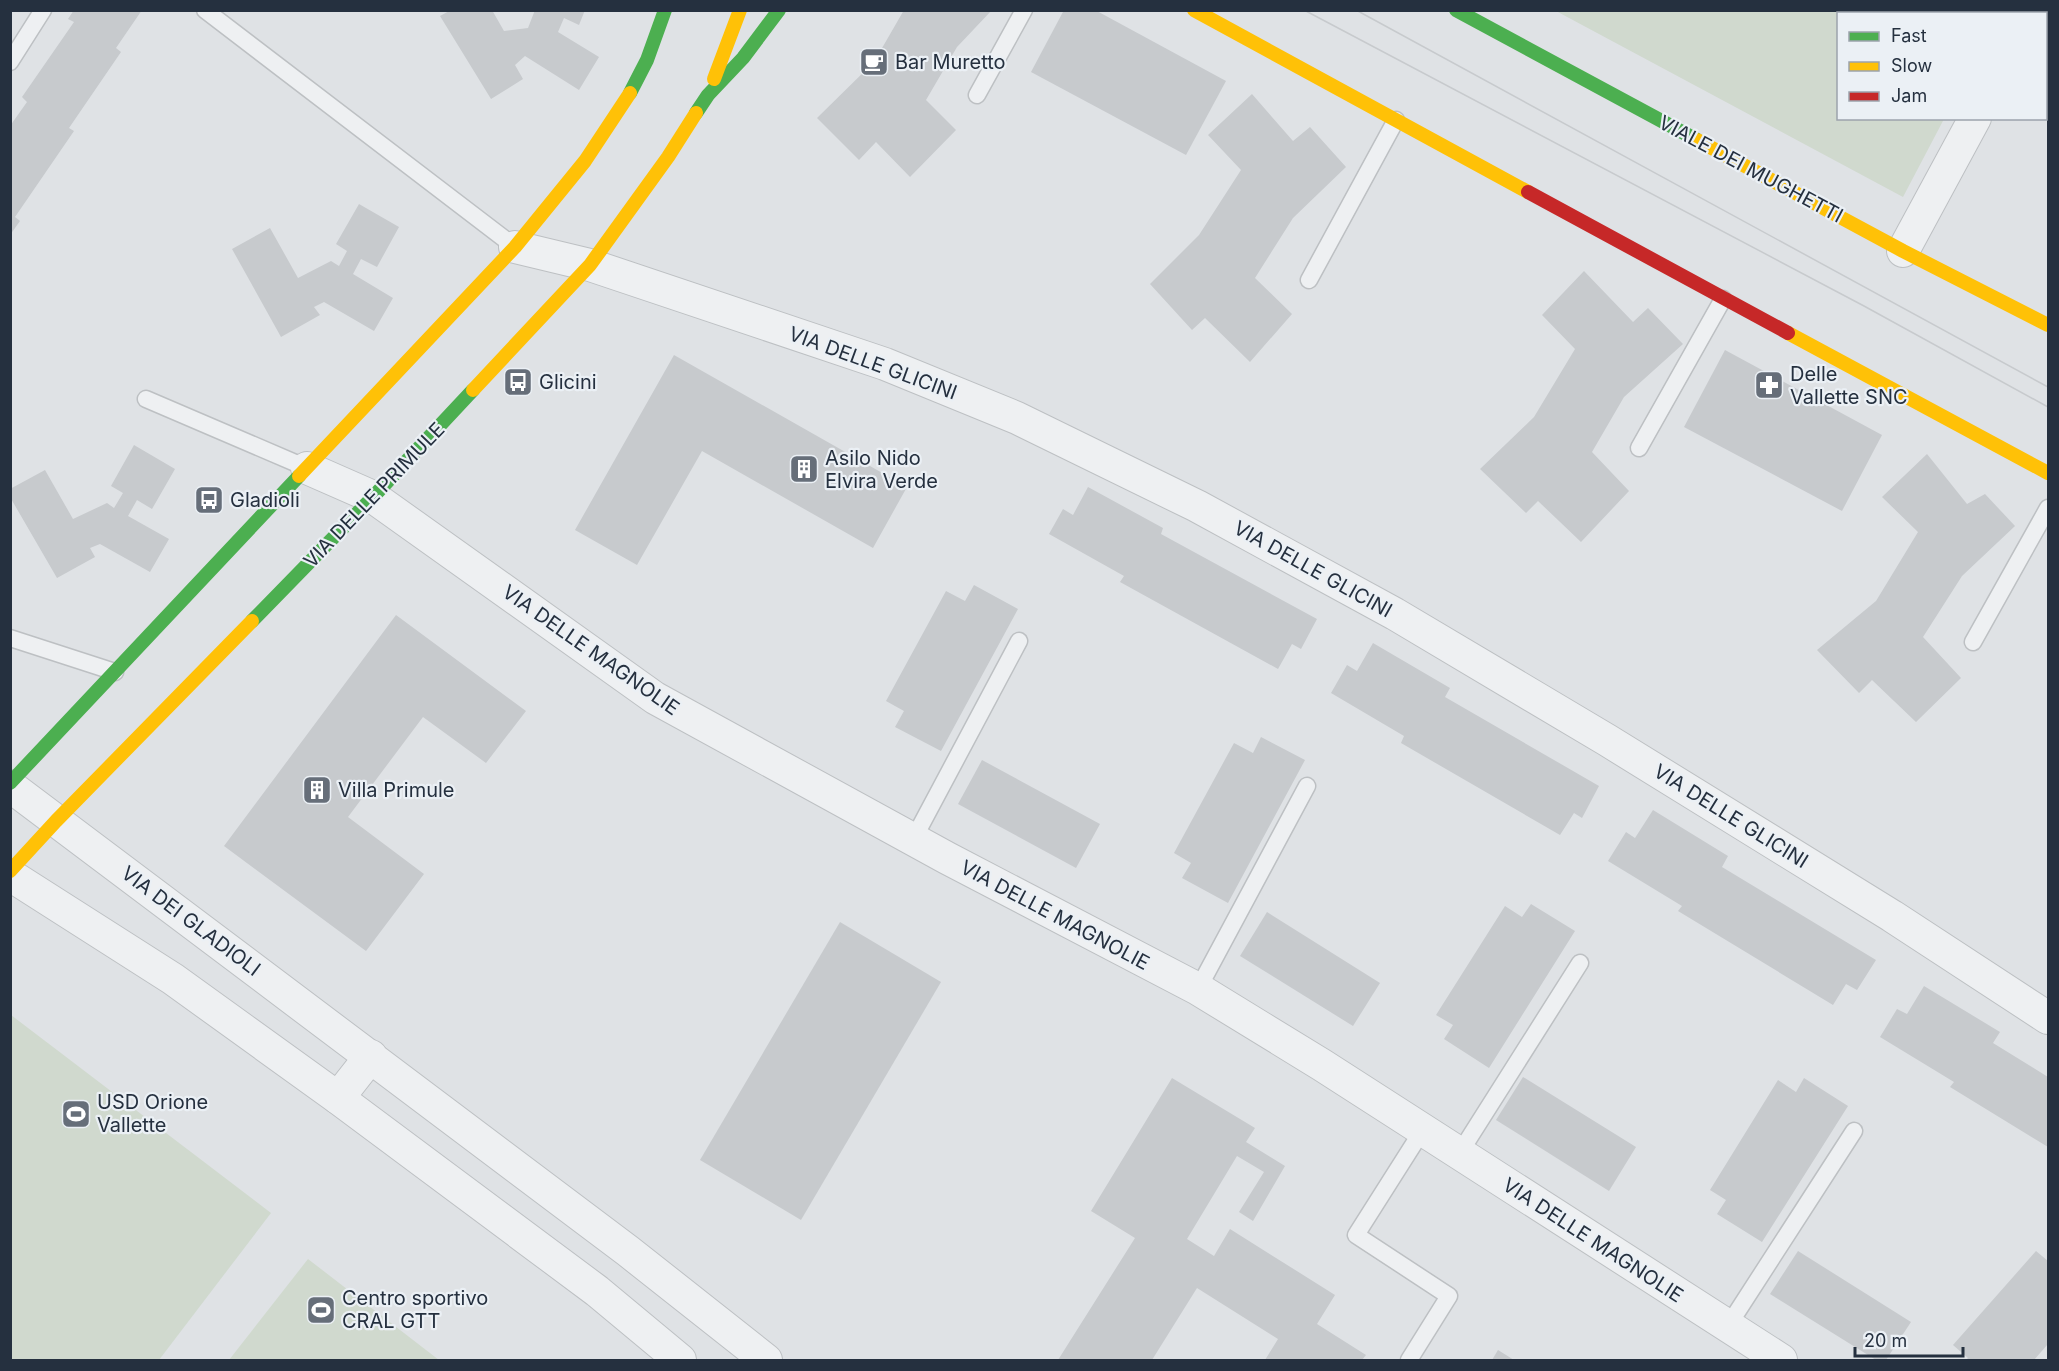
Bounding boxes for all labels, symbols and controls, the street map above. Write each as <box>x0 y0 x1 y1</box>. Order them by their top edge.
legend <box>1837 12 2047 120</box>
text: Fast <box>1891 25 1927 46</box>
cafe icon: Bar Muretto <box>858 46 890 78</box>
place label: Bar Muretto <box>895 50 1006 74</box>
text: Slow <box>1891 55 1932 76</box>
text: Jam <box>1891 85 1927 106</box>
street label: VIALE DEI MUGHETTI <box>1655 110 1847 228</box>
street label: VIA DELLE GLICINI <box>786 321 960 405</box>
place label: Delle Vallette SNC <box>1790 362 1908 409</box>
bus stop icon: Glicini <box>502 366 534 398</box>
pharmacy icon: Delle Vallette SNC <box>1753 369 1785 401</box>
place label: Glicini <box>539 370 597 394</box>
street label: VIA DELLE PRIMULE <box>298 417 450 573</box>
place label: Asilo Nido Elvira Verde <box>825 446 938 493</box>
building icon: Asilo Nido Elvira Verde <box>788 453 820 485</box>
bus stop icon: Gladioli <box>193 484 225 516</box>
place label: Gladioli <box>230 488 300 512</box>
street label: VIA DELLE GLICINI <box>1230 516 1396 622</box>
street label: VIA DELLE MAGNOLIE <box>498 580 684 720</box>
street label: VIA DELLE GLICINI <box>1649 759 1813 873</box>
building icon: Villa Primule <box>301 774 333 806</box>
place label: Villa Primule <box>338 778 455 802</box>
street label: VIA DELLE MAGNOLIE <box>956 855 1154 975</box>
street label: VIA DEI GLADIOLI <box>117 861 265 981</box>
place label: USD Orione Vallette <box>97 1090 208 1137</box>
sports icon: USD Orione Vallette <box>60 1098 92 1130</box>
street label: VIA DELLE MAGNOLIE <box>1498 1173 1688 1307</box>
place label: Centro sportivo CRAL GTT <box>342 1286 488 1333</box>
sports icon: Centro sportivo CRAL GTT <box>305 1294 337 1326</box>
scale bar <box>1855 1320 1963 1358</box>
text: 20 m <box>1864 1330 1907 1351</box>

